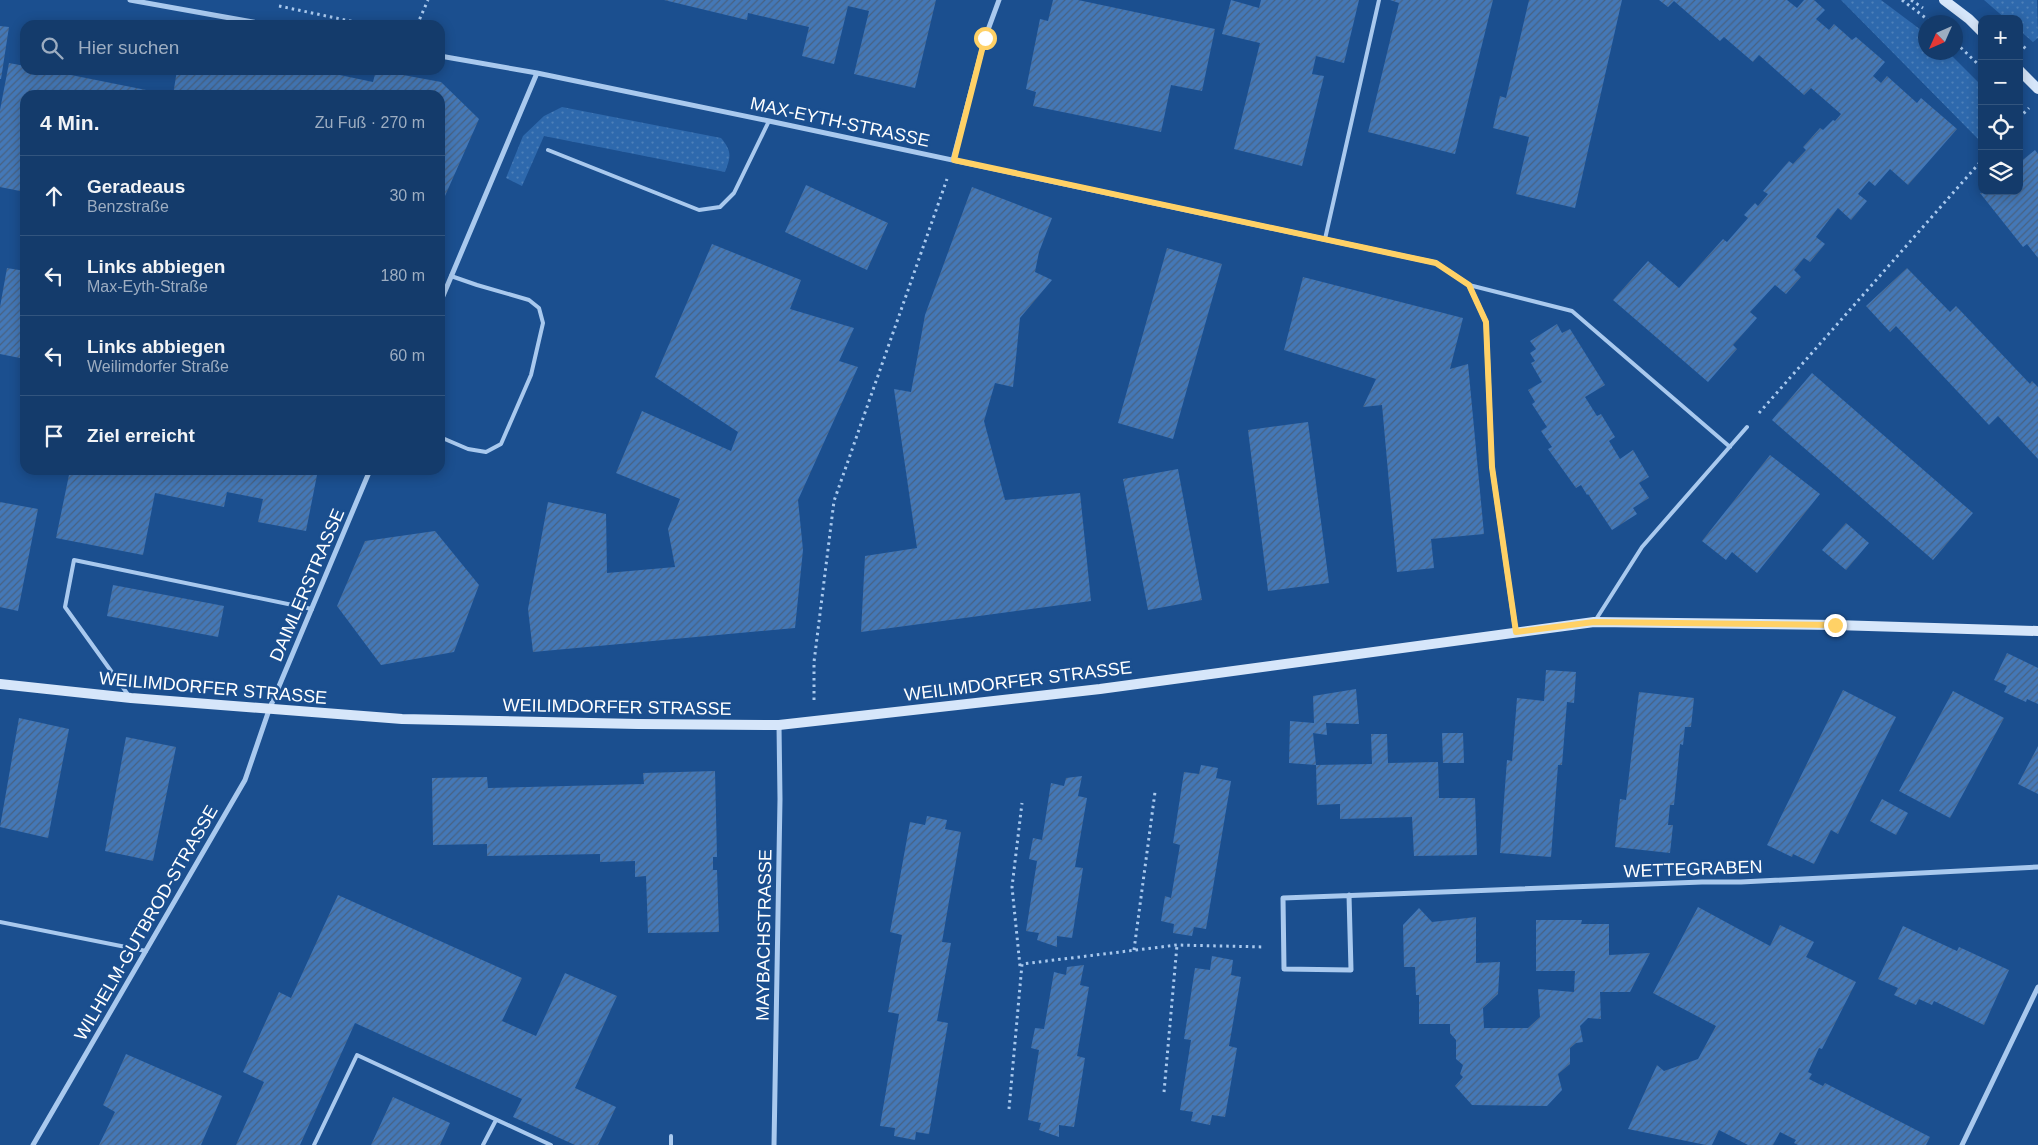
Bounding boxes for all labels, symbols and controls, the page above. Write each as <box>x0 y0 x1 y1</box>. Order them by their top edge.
north arrow <box>1918 15 1963 60</box>
map controls <box>1978 15 2023 195</box>
button: + <box>1978 15 2023 60</box>
search box <box>20 20 445 75</box>
route start <box>974 27 997 50</box>
icon: search <box>38 34 66 62</box>
text: Hier suchen <box>78 37 179 58</box>
button: − <box>1978 60 2023 105</box>
street label: MAX-EYTH-STRASSE <box>748 93 932 151</box>
button: locate <box>1978 105 2023 150</box>
text: 4 Min. <box>40 111 100 134</box>
text: Zu Fuß · 270 m <box>315 114 425 131</box>
button: layers <box>1978 150 2023 195</box>
text: Geradeaus <box>87 176 185 197</box>
icon: ahead <box>40 182 68 210</box>
text: 30 m <box>389 187 425 204</box>
text: Benzstraße <box>87 198 169 215</box>
text: Links abbiegen <box>87 256 225 277</box>
icon: left <box>40 262 68 290</box>
text: 180 m <box>381 267 425 284</box>
text: Max-Eyth-Straße <box>87 278 208 295</box>
text: Links abbiegen <box>87 336 225 357</box>
icon: left <box>40 342 68 370</box>
text: 60 m <box>389 347 425 364</box>
text: Weilimdorfer Straße <box>87 358 229 375</box>
icon: arrive <box>40 422 68 450</box>
text: Ziel erreicht <box>87 425 195 446</box>
street label: DAIMLERSTRASSE <box>266 506 348 664</box>
route end <box>1824 614 1847 637</box>
street label: WEILIMDORFER STRASSE <box>903 657 1133 705</box>
street label: WEILIMDORFER STRASSE <box>98 668 328 708</box>
street label: WEILIMDORFER STRASSE <box>502 695 732 719</box>
street label: WILHELM-GUTBROD-STRASSE <box>70 802 222 1044</box>
street label: MAYBACHSTRASSE <box>753 849 775 1021</box>
street label: WETTEGRABEN <box>1623 857 1763 881</box>

